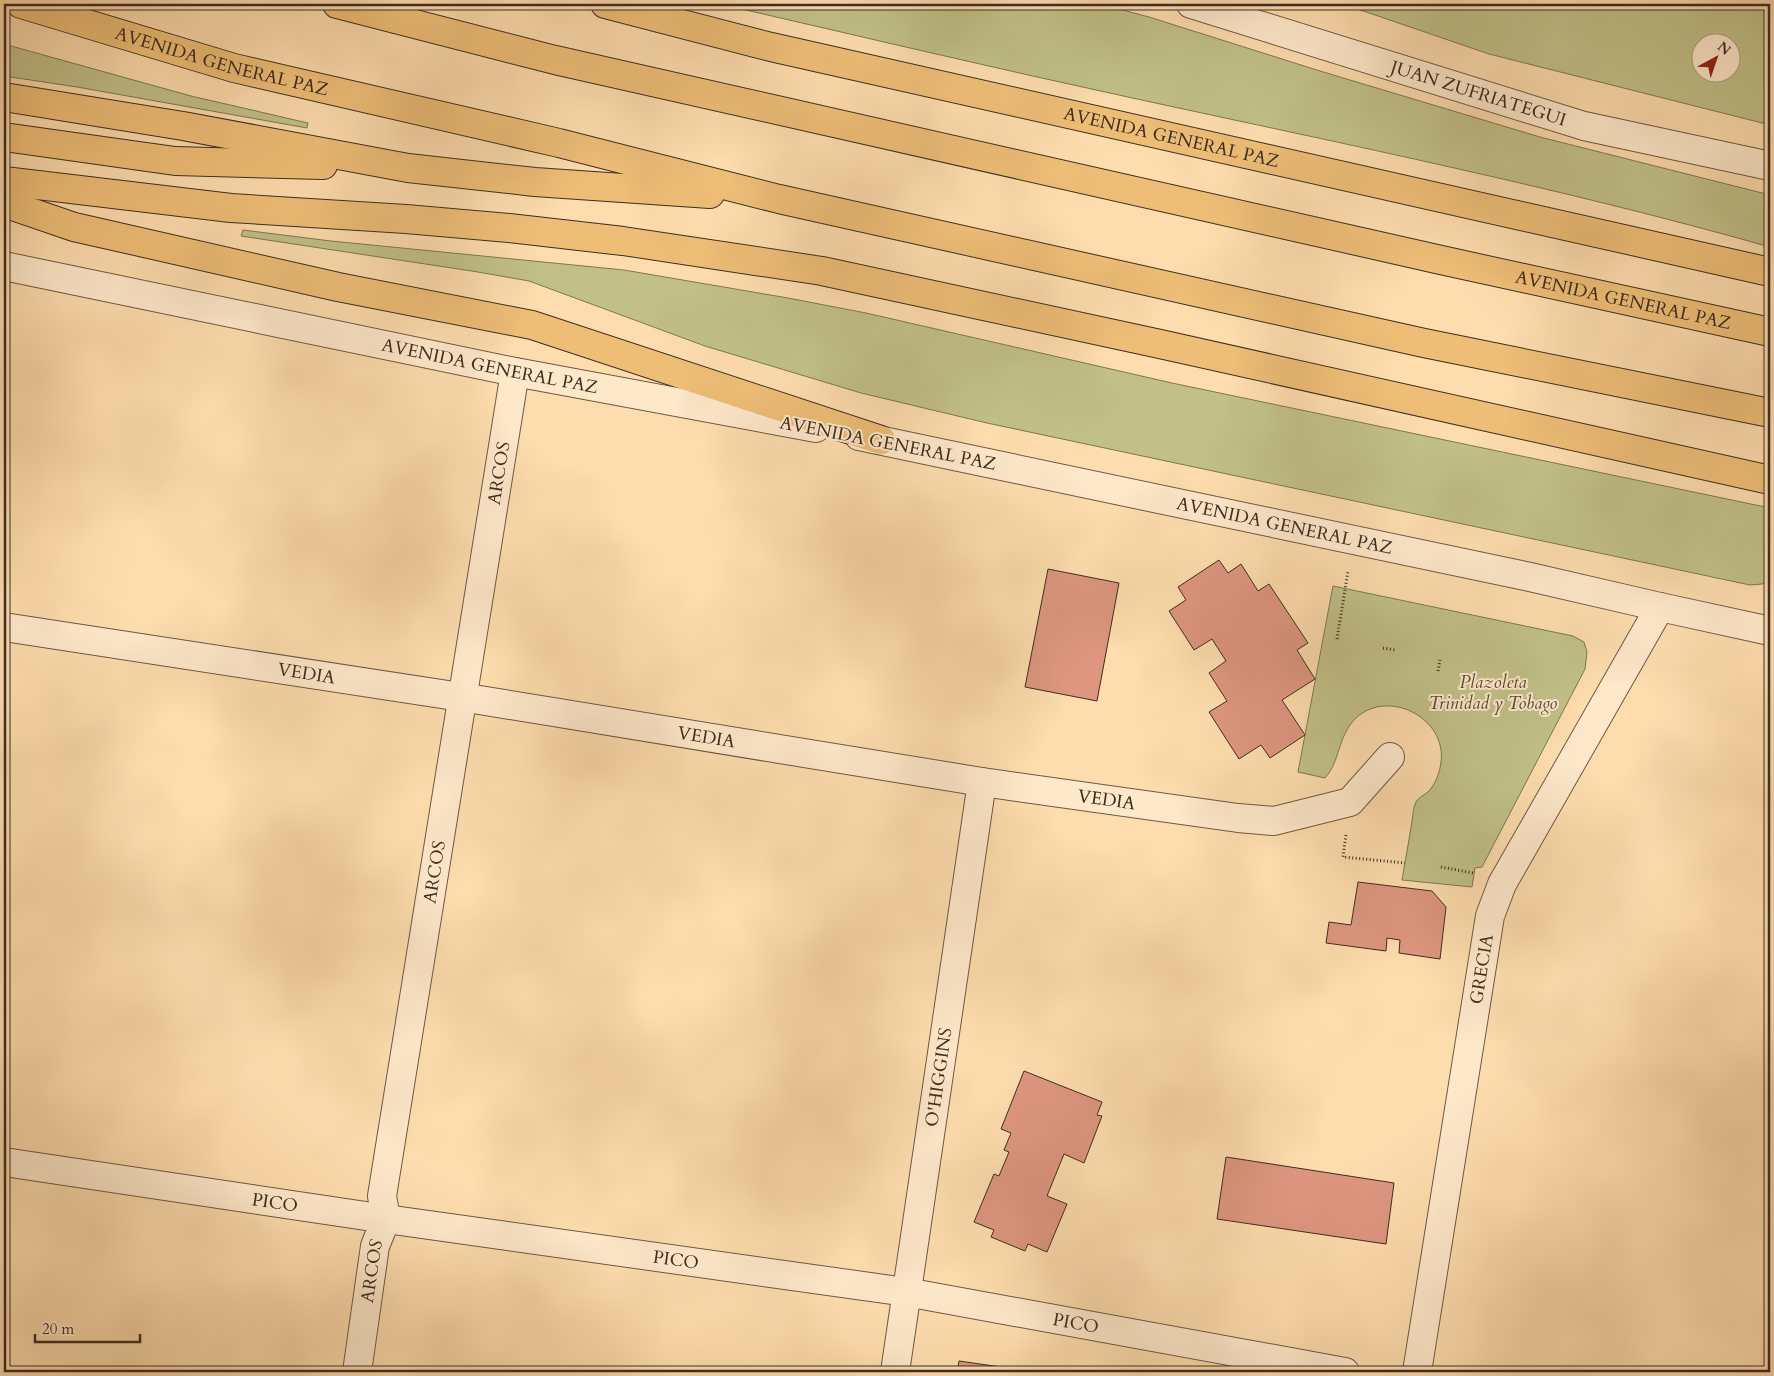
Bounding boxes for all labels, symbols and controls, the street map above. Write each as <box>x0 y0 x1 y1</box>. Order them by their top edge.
street label: AVENIDA GENERAL PAZ <box>112 21 331 102</box>
north arrow <box>1692 32 1742 82</box>
text: N <box>1713 37 1735 60</box>
street label: JUAN ZUFRIATEGUI <box>1385 54 1569 133</box>
street label: AVENIDA GENERAL PAZ <box>1061 101 1281 174</box>
street label: AVENIDA GENERAL PAZ <box>1513 265 1733 336</box>
street label: AVENIDA GENERAL PAZ <box>379 333 600 400</box>
street label: AVENIDA GENERAL PAZ <box>778 410 998 477</box>
street label: ARCOS <box>482 440 517 507</box>
street label: AVENIDA GENERAL PAZ <box>1174 491 1395 561</box>
street label: VEDIA <box>276 657 337 691</box>
park label: Plazoleta Trinidad y Tobago <box>1429 670 1557 716</box>
street label: VEDIA <box>676 721 737 755</box>
street label: VEDIA <box>1076 784 1137 816</box>
street label: ARCOS <box>417 839 452 905</box>
street label: GRECIA <box>1464 932 1500 1006</box>
street label: O'HIGGINS <box>919 1026 959 1129</box>
street label: PICO <box>250 1187 300 1219</box>
street label: ARCOS <box>355 1235 390 1304</box>
street label: PICO <box>651 1245 700 1276</box>
street label: PICO <box>1051 1307 1101 1340</box>
scale bar <box>35 1311 140 1343</box>
text: 20 m <box>42 1319 74 1339</box>

